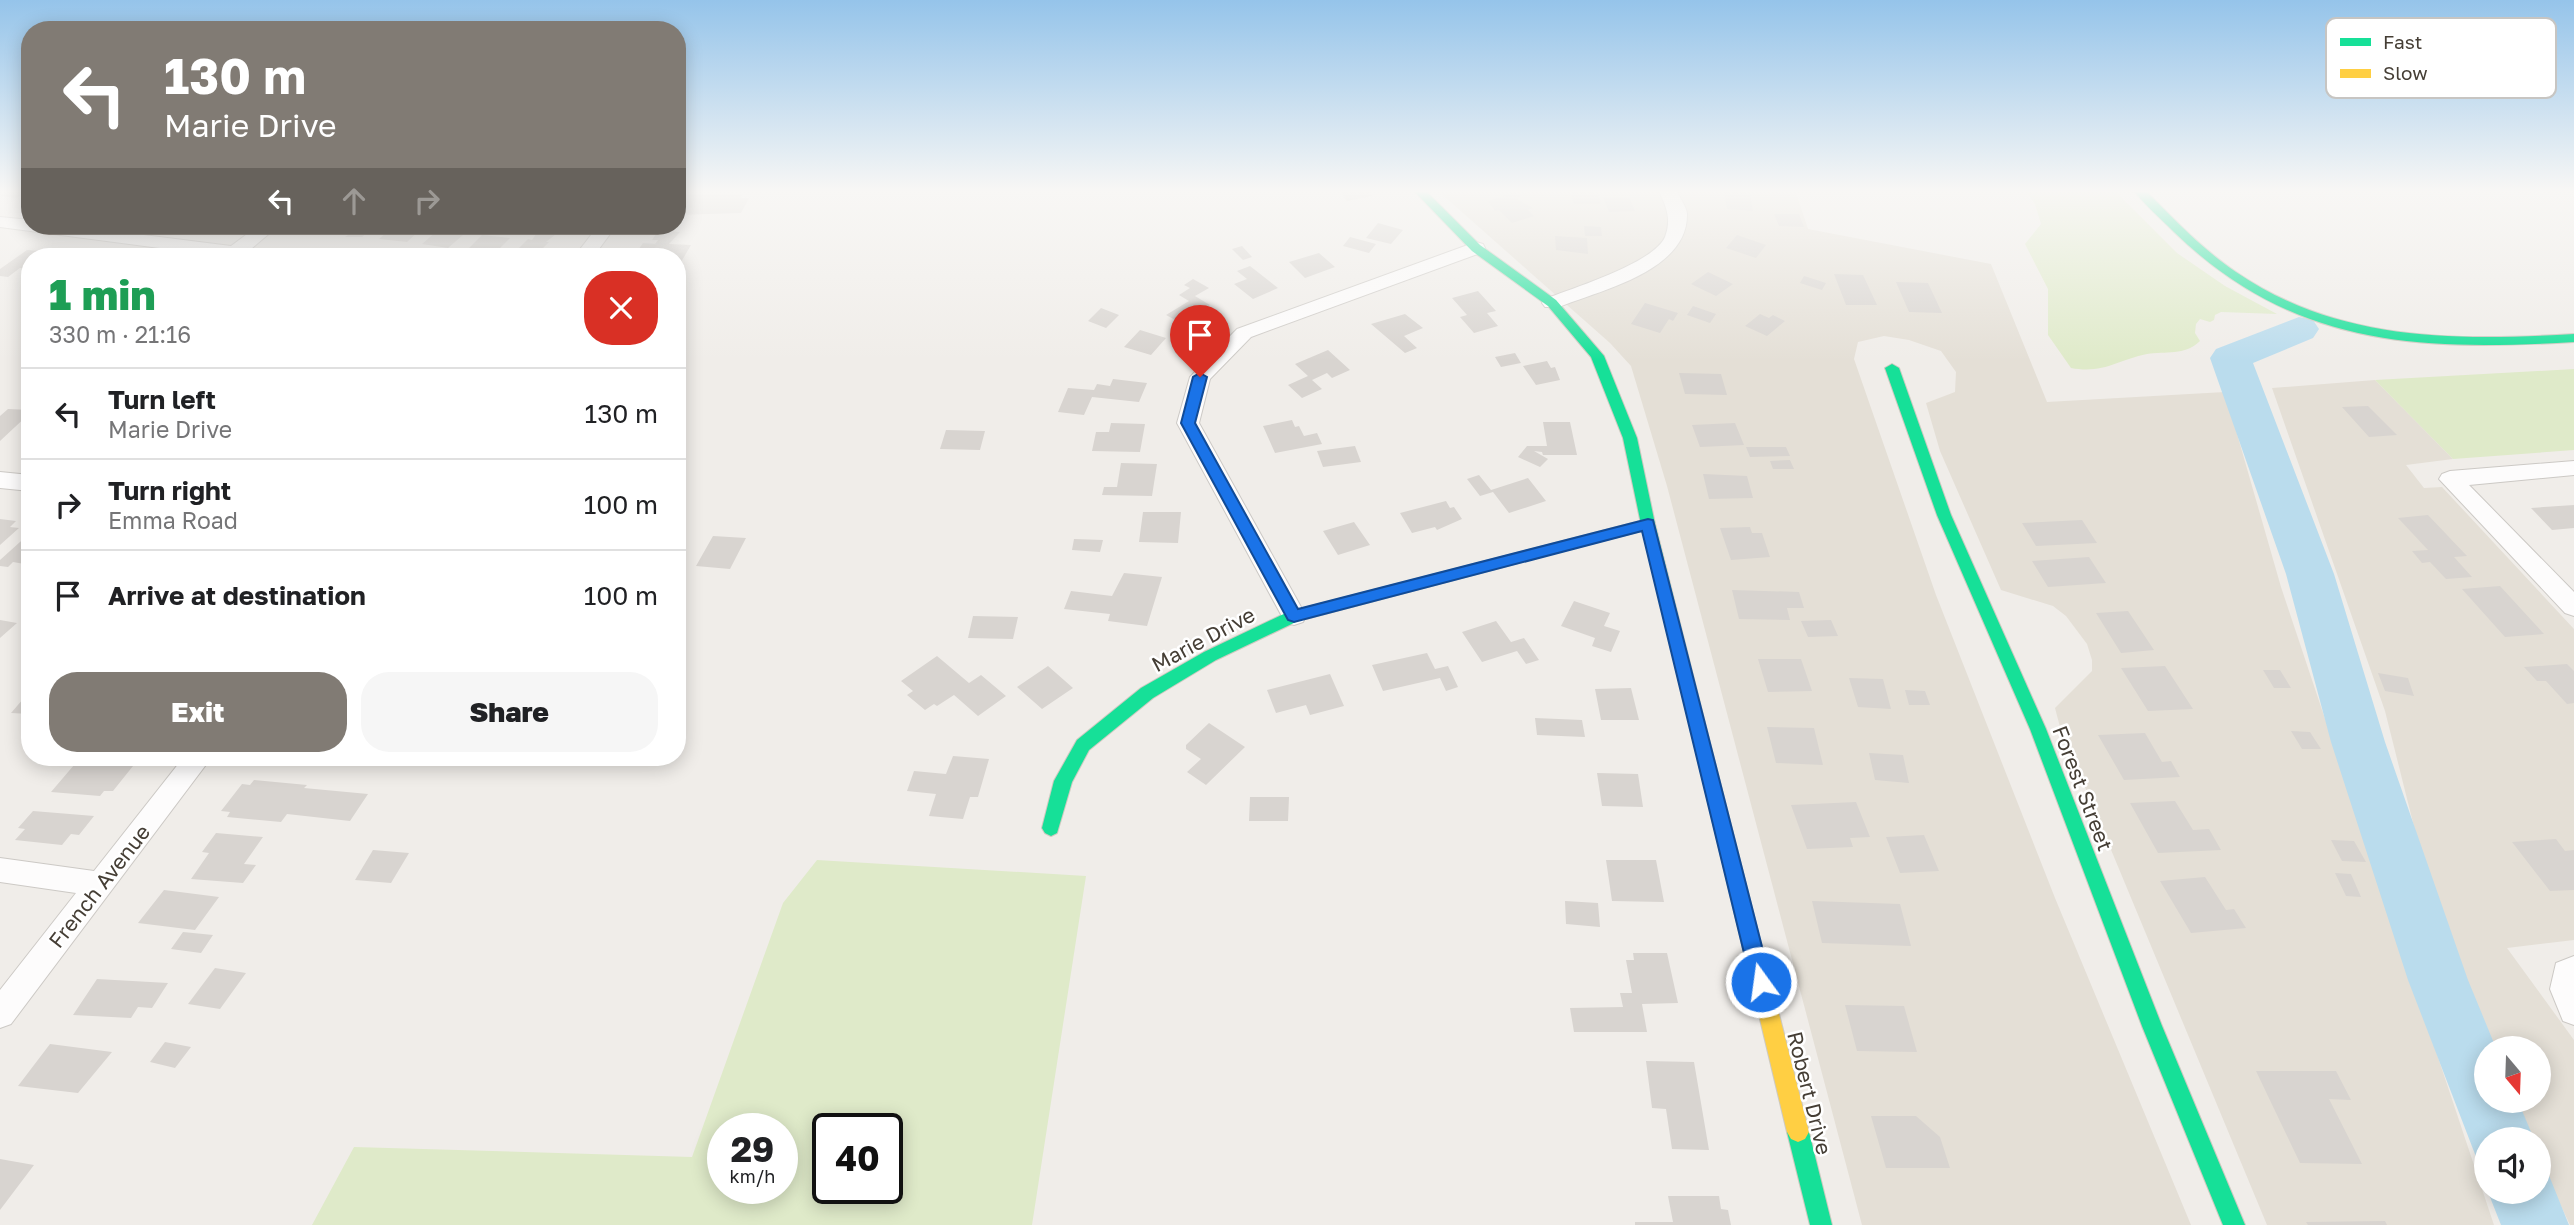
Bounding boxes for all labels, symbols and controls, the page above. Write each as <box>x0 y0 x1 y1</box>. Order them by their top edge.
legend <box>2326 18 2556 98</box>
text: Fast <box>2383 30 2422 53</box>
text: 130 m <box>164 46 306 105</box>
icon: left <box>49 49 140 140</box>
text: Slow <box>2383 61 2428 84</box>
text: Marie Drive <box>164 106 337 144</box>
icon: left <box>262 182 300 220</box>
icon: ahead <box>335 182 373 220</box>
icon: right <box>408 182 446 220</box>
text: 1 min <box>49 269 156 319</box>
button: close <box>584 271 658 345</box>
pin <box>1170 305 1230 377</box>
icon: arrive <box>1181 316 1219 354</box>
text: 330 m · 21:16 <box>49 320 191 348</box>
text: Turn left <box>108 384 216 415</box>
icon: left <box>49 395 87 433</box>
text: 130 m <box>585 398 658 429</box>
text: Marie Drive <box>108 415 232 443</box>
text: Turn right <box>108 475 231 506</box>
icon: right <box>49 486 87 524</box>
text: 100 m <box>584 489 658 520</box>
text: Emma Road <box>108 506 238 534</box>
icon: arrive <box>49 577 87 615</box>
text: Arrive at destination <box>108 580 366 611</box>
text: 100 m <box>584 580 658 611</box>
street label: Marie Drive <box>1147 601 1259 677</box>
button: Exit <box>49 672 347 752</box>
button: Share <box>361 672 658 752</box>
street label: Forest Street <box>2047 722 2119 854</box>
street label: French Avenue <box>43 819 155 953</box>
position arrow <box>1724 945 1798 1019</box>
street label: Robert Drive <box>1782 1029 1838 1157</box>
north arrow <box>2474 1036 2552 1113</box>
map controls <box>2474 1036 2551 1204</box>
speed limit sign: 40 <box>812 1113 903 1204</box>
button: sound <box>2474 1127 2551 1204</box>
text: 29 <box>731 1128 774 1170</box>
text: km/h <box>730 1165 775 1187</box>

